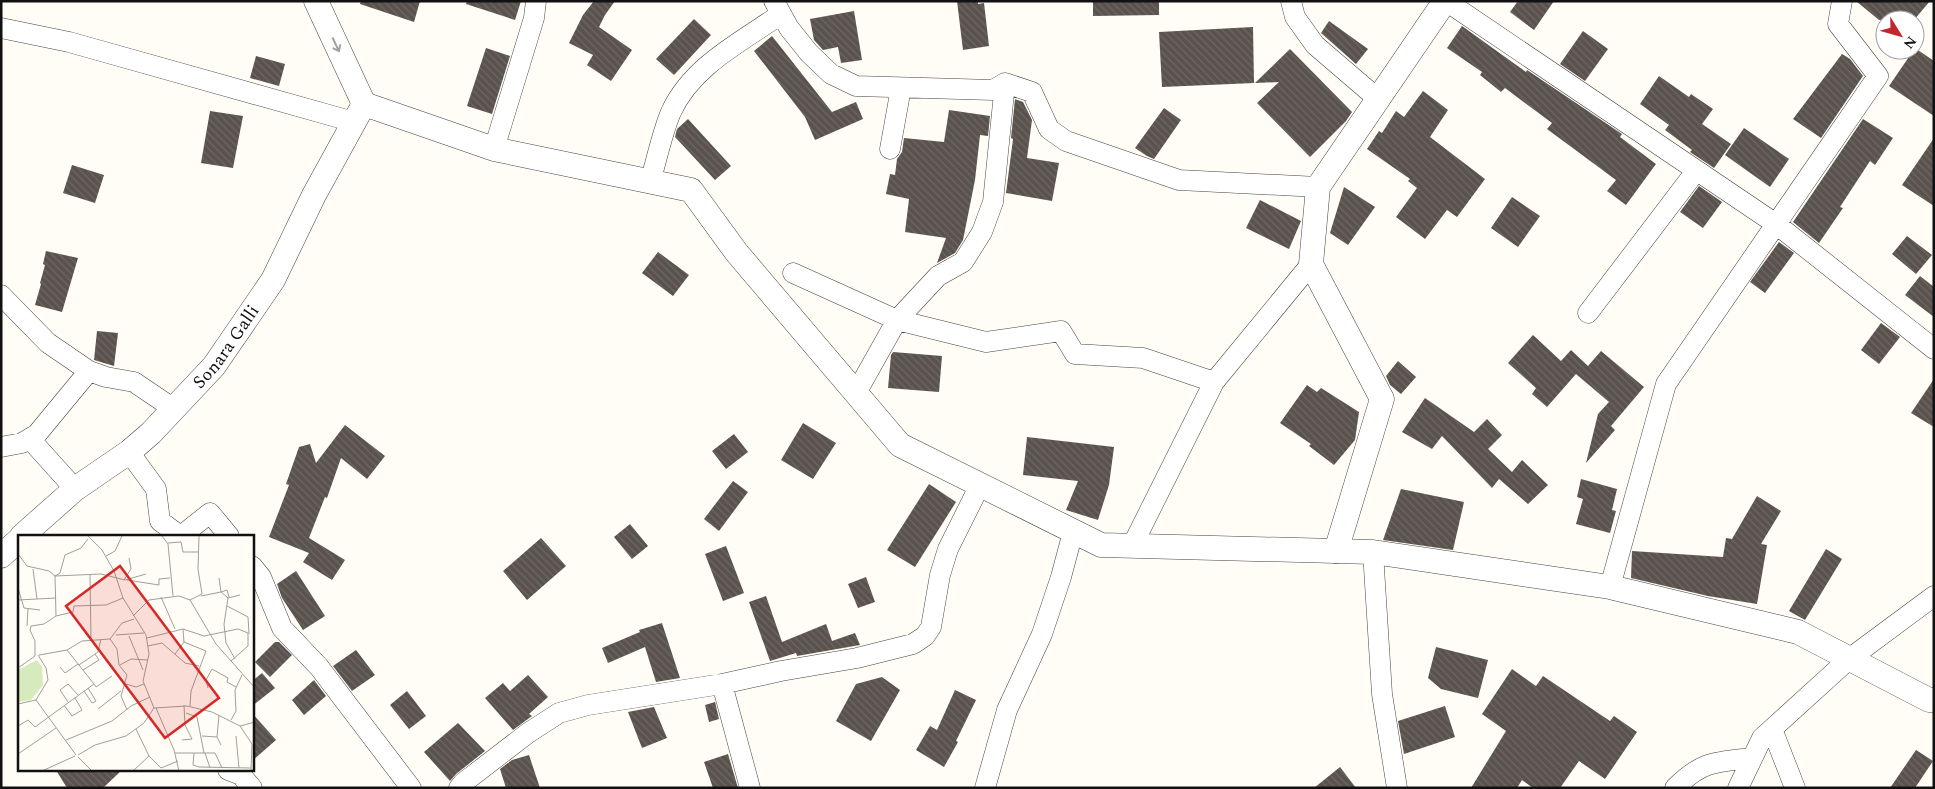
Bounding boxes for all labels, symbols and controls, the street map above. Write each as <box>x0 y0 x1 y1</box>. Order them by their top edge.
north arrow <box>1875 10 1925 60</box>
text: N <box>1898 32 1922 53</box>
one-way arrow <box>332 38 342 53</box>
street label: Sonara Galli <box>186 299 266 395</box>
inset map <box>18 535 254 772</box>

